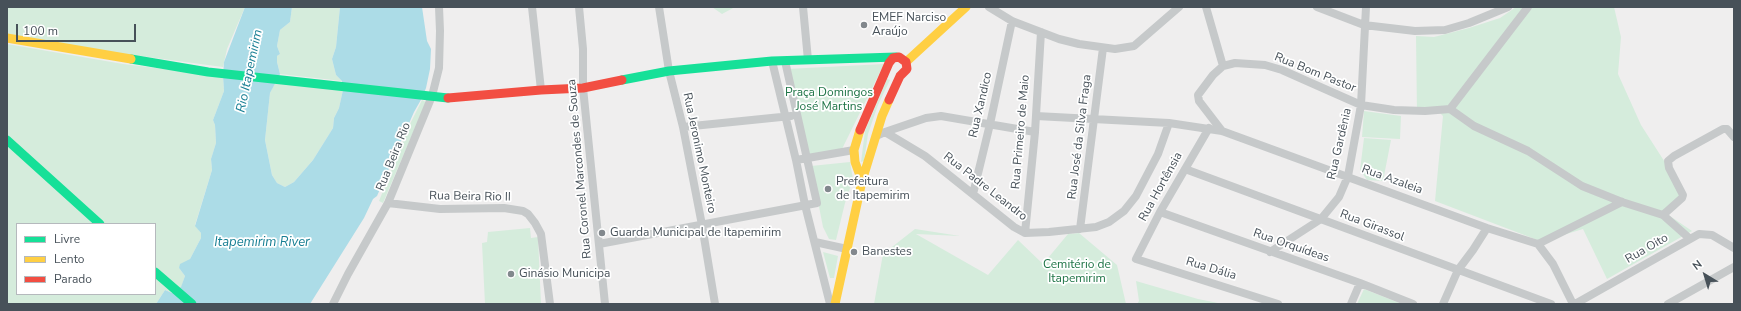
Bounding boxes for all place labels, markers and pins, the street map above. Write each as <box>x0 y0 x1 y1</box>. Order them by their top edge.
place label: EMEF Narciso Araújo <box>872 11 946 39</box>
marker: EMEF Narciso Araújo <box>859 20 869 30</box>
place label: Prefeitura de Itapemirim <box>836 175 910 203</box>
marker: Prefeitura de Itapemirim <box>823 184 833 194</box>
place label: Guarda Municipal de Itapemirim <box>610 226 781 240</box>
marker: Guarda Municipal de Itapemirim <box>597 228 607 238</box>
place label: Banestes <box>862 245 912 259</box>
marker: Banestes <box>849 247 859 257</box>
place label: Ginásio Municipa <box>519 267 610 281</box>
marker: Ginásio Municipa <box>506 269 516 279</box>

